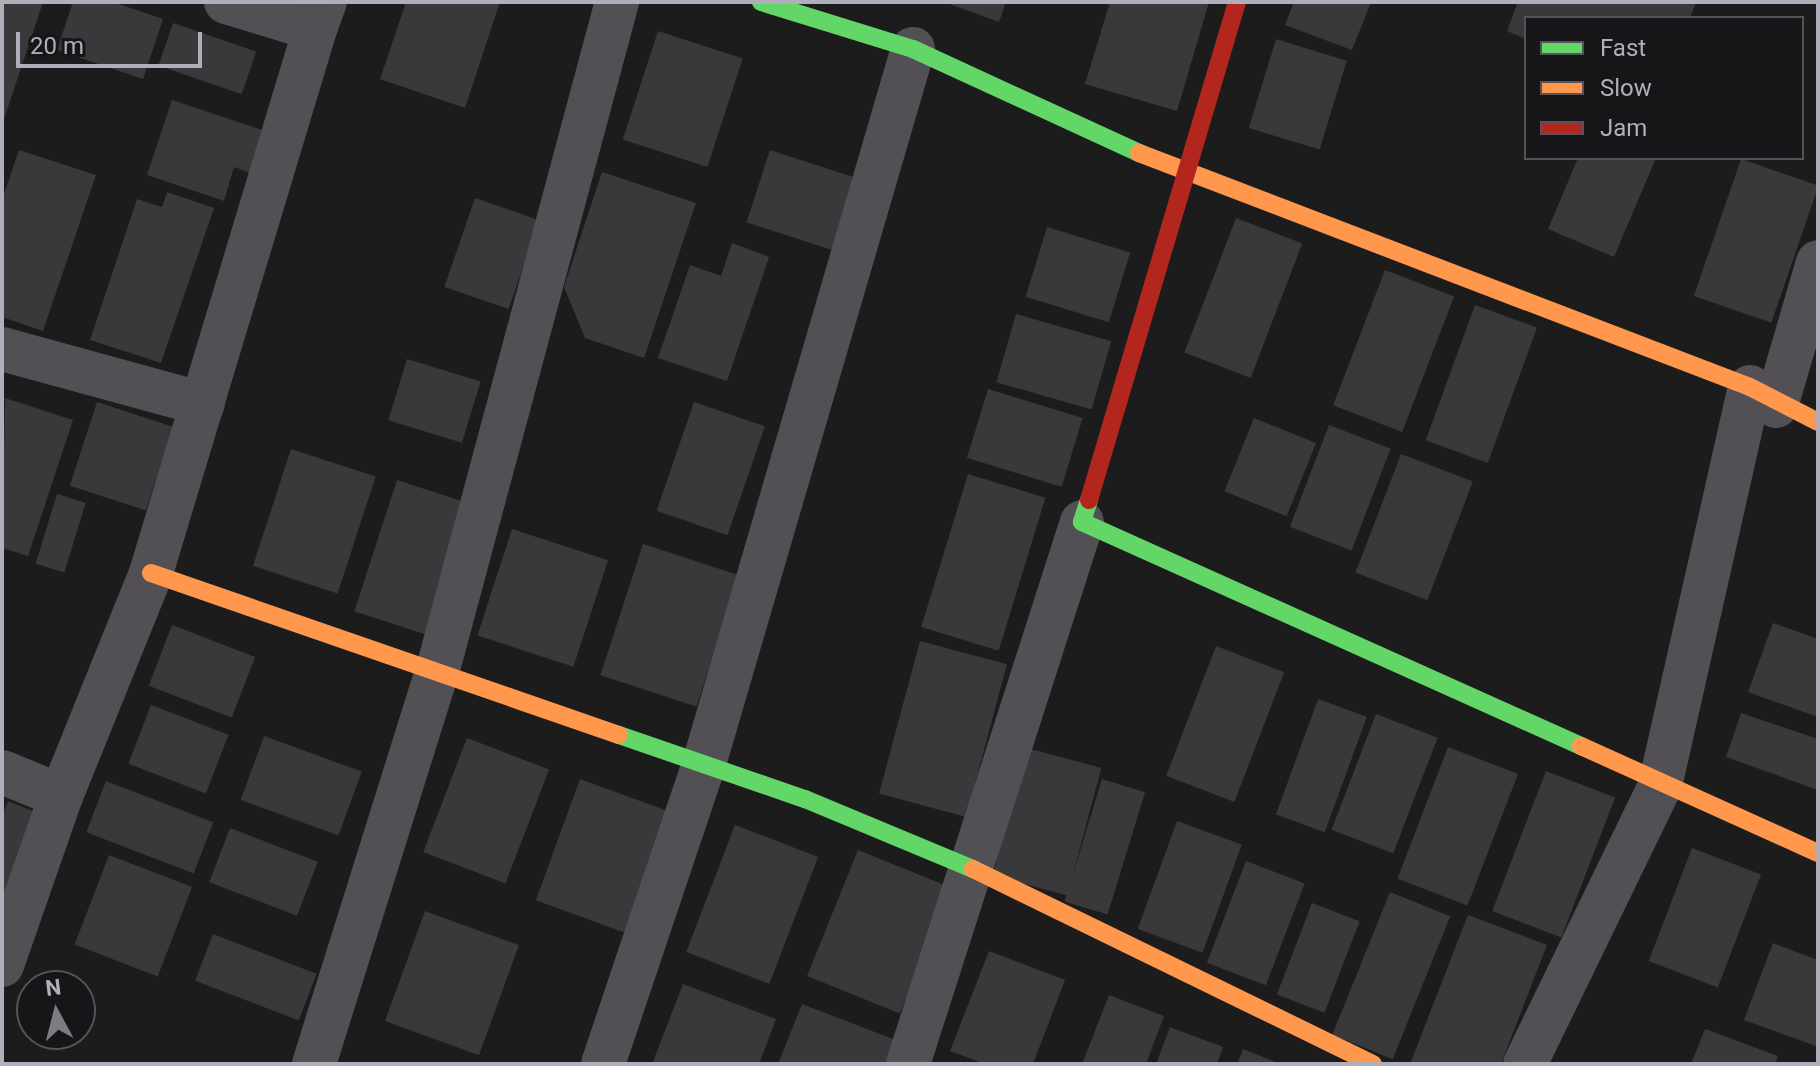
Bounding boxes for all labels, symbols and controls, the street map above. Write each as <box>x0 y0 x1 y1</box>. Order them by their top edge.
scale bar <box>20 16 206 66</box>
legend <box>1524 16 1804 160</box>
text: 20 m <box>30 32 84 60</box>
text: Fast <box>1600 34 1646 62</box>
text: Slow <box>1600 74 1652 102</box>
text: Jam <box>1600 114 1647 142</box>
north arrow <box>16 970 96 1050</box>
text: N <box>44 974 62 1001</box>

